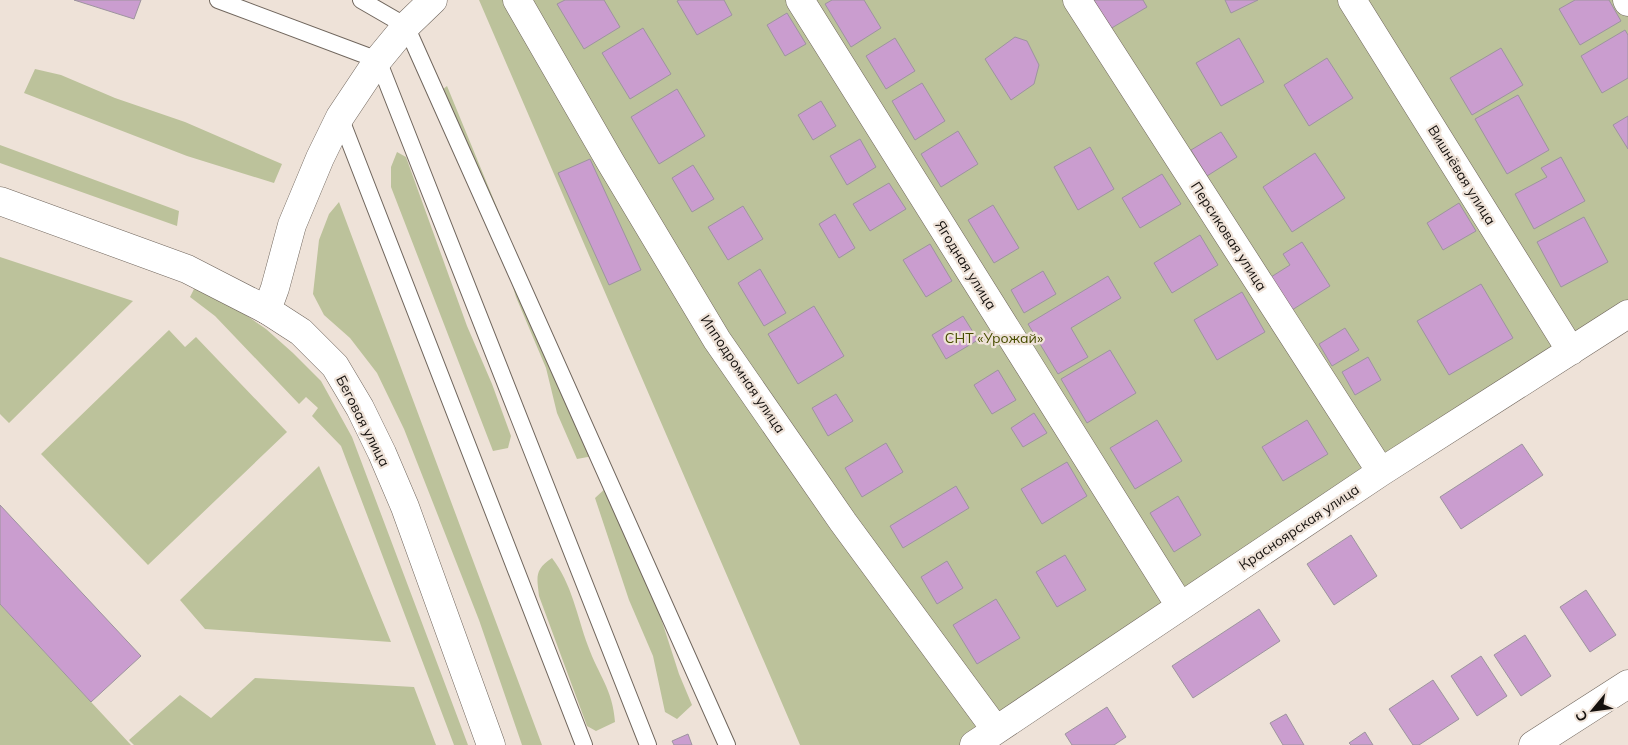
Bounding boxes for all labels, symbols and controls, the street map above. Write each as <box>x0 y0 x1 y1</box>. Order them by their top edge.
street label: Вишнёвая улица <box>1424 122 1500 228</box>
street label: Персиковая улица <box>1187 178 1271 294</box>
street label: Ягодная улица <box>931 217 1001 313</box>
street label: Ипподромная улица <box>697 311 789 437</box>
park label: СНТ «Урожай» <box>945 329 1043 347</box>
street label: Беговая улица <box>332 372 394 470</box>
street label: Красноярская улица <box>1235 480 1363 574</box>
north arrow <box>1568 685 1618 735</box>
text: С <box>1571 708 1592 725</box>

